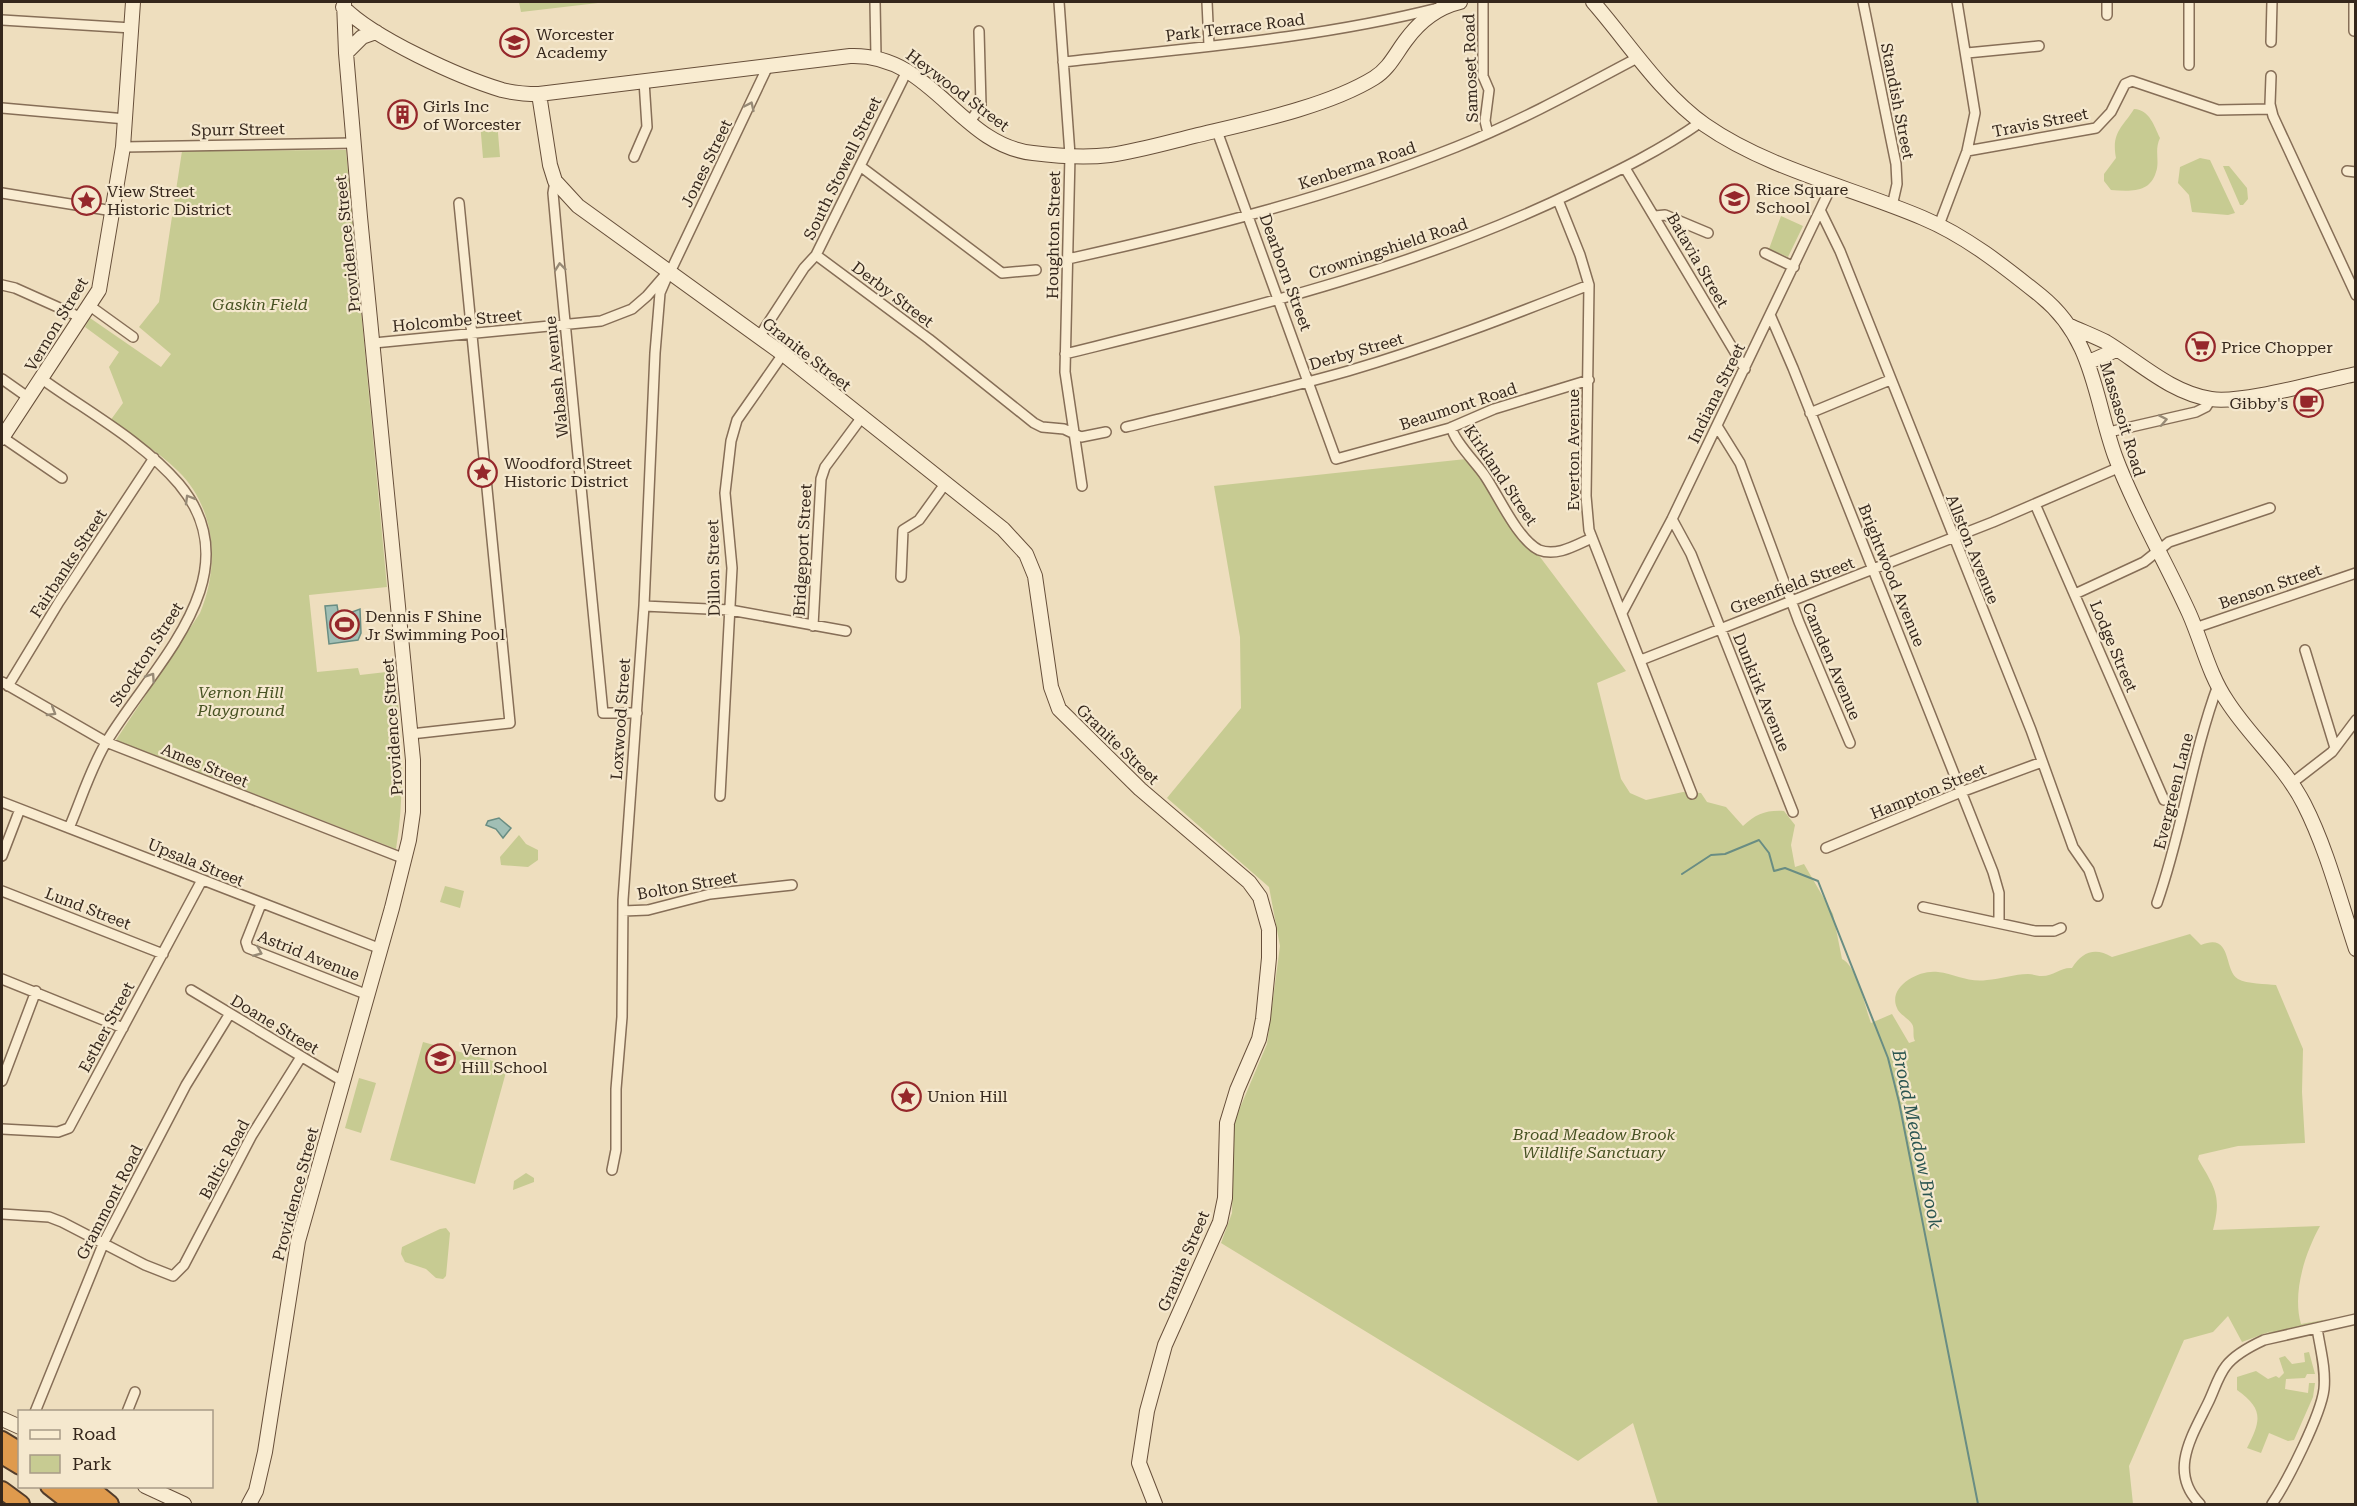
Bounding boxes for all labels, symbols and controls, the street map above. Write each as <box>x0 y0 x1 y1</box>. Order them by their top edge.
street label: Park Terrace Road <box>1164 10 1306 45</box>
street label: Samoset Road <box>1459 13 1482 123</box>
place label: Worcester Academy <box>536 25 615 62</box>
school or university icon: Worcester Academy <box>499 27 531 59</box>
street label: Standish Street <box>1877 41 1918 161</box>
street label: Heywood Street <box>902 45 1013 135</box>
street label: South Stowell Street <box>800 94 885 243</box>
place label: Girls Inc of Worcester <box>423 97 522 134</box>
building icon: Girls Inc of Worcester <box>386 99 418 131</box>
one-way arrow <box>743 102 755 113</box>
street label: Travis Street <box>1991 104 2090 141</box>
street label: Jones Street <box>677 116 736 210</box>
street label: Spurr Street <box>191 119 285 140</box>
street label: Kenberma Road <box>1296 138 1418 193</box>
street label: Houghton Street <box>1043 171 1064 299</box>
street label: Providence Street <box>331 174 364 313</box>
place label: Rice Square School <box>1756 180 1848 217</box>
place label: View Street Historic District <box>107 182 231 219</box>
school or university icon: Rice Square School <box>1719 182 1751 214</box>
place icon: View Street Historic District <box>70 184 102 216</box>
street label: Batavia Street <box>1663 209 1732 311</box>
street label: Dearborn Street <box>1256 211 1316 333</box>
street label: Crowningshield Road <box>1306 214 1470 283</box>
street label: Derby Street <box>848 258 937 331</box>
one-way arrow <box>554 262 567 272</box>
street label: Vernon Street <box>21 274 92 375</box>
park label: Gaskin Field <box>212 295 308 314</box>
street label: Holcombe Street <box>391 305 523 336</box>
street label: Granite Street <box>758 314 855 395</box>
street label: Wabash Avenue <box>541 315 572 439</box>
street label: Derby Street <box>1307 329 1406 374</box>
supermarket icon: Price Chopper <box>2184 331 2216 363</box>
place label: Price Chopper <box>2221 338 2333 357</box>
street label: Indiana Street <box>1684 340 1749 446</box>
street label: Massasoit Road <box>2096 359 2149 479</box>
street label: Beaumont Road <box>1397 379 1519 434</box>
cafe icon: Gibby's <box>2293 387 2325 419</box>
street label: Everton Avenue <box>1564 389 1583 511</box>
place label: Gibby's <box>2229 394 2288 413</box>
one-way arrow <box>2157 414 2167 427</box>
street label: Kirkland Street <box>1460 421 1541 529</box>
place label: Woodford Street Historic District <box>504 454 632 491</box>
place icon: Woodford Street Historic District <box>467 456 499 488</box>
street label: Bridgeport Street <box>790 483 815 617</box>
street label: Allston Avenue <box>1942 492 2003 607</box>
one-way arrow <box>184 495 196 505</box>
street label: Brightwood Avenue <box>1854 501 1929 649</box>
street label: Fairbanks Street <box>26 505 111 621</box>
street label: Dillon Street <box>703 519 724 617</box>
street label: Greenfield Street <box>1727 553 1857 618</box>
street label: Benson Street <box>2216 560 2324 613</box>
street label: Lodge Street <box>2086 598 2141 695</box>
street label: Stockton Street <box>106 599 187 710</box>
street label: Camden Avenue <box>1798 600 1865 723</box>
place label: Dennis F Shine Jr Swimming Pool <box>365 607 505 644</box>
sports icon: Dennis F Shine Jr Swimming Pool <box>328 609 360 641</box>
street label: Dunkirk Avenue <box>1729 630 1794 754</box>
street label: Providence Street <box>378 658 407 796</box>
street label: Loxwood Street <box>607 658 634 781</box>
one-way arrow <box>144 672 155 683</box>
park label: Vernon Hill Playground <box>196 683 285 720</box>
street label: Granite Street <box>1072 700 1163 789</box>
one-way arrow <box>46 705 56 716</box>
street label: Evergreen Lane <box>2150 731 2197 851</box>
street label: Ames Street <box>159 739 251 792</box>
street label: Hampton Street <box>1868 760 1989 823</box>
street label: Upsala Street <box>145 834 247 891</box>
street label: Bolton Street <box>635 867 739 904</box>
street label: Lund Street <box>42 883 133 934</box>
street label: Astrid Avenue <box>255 926 363 985</box>
one-way arrow <box>251 945 262 957</box>
street label: Esther Street <box>75 979 138 1076</box>
street label: Doane Street <box>227 991 322 1058</box>
place label: Vernon Hill School <box>461 1040 548 1077</box>
school or university icon: Vernon Hill School <box>424 1042 456 1074</box>
water label: Broad Meadow Brook <box>1888 1046 1947 1231</box>
place icon: Union Hill <box>890 1080 922 1112</box>
place label: Union Hill <box>927 1087 1008 1106</box>
street label: Baltic Road <box>195 1116 253 1202</box>
street label: Providence Street <box>268 1125 322 1263</box>
park label: Broad Meadow Brook Wildlife Sanctuary <box>1512 1125 1676 1162</box>
street label: Grammont Road <box>72 1142 147 1263</box>
street label: Granite Street <box>1154 1208 1213 1314</box>
legend <box>18 1410 213 1488</box>
text: Road <box>72 1423 117 1444</box>
text: Park <box>72 1453 112 1474</box>

